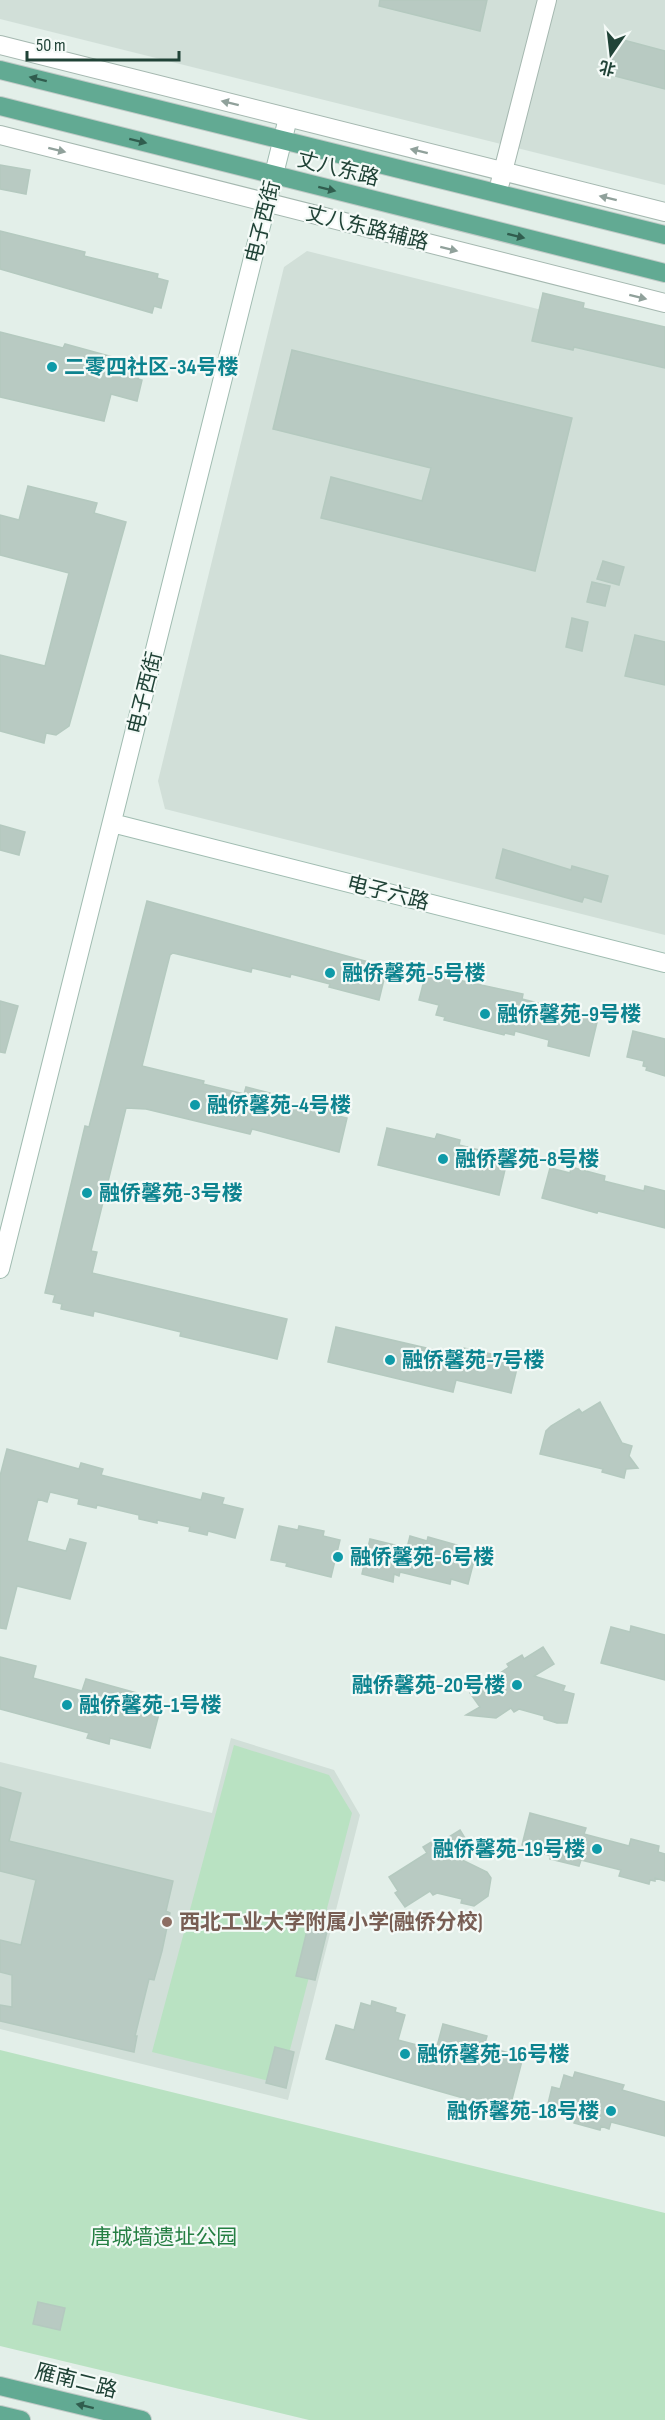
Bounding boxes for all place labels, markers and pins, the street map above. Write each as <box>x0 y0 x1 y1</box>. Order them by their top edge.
place label: 二零四社区-34号楼 <box>64 355 238 380</box>
marker: 二零四社区-34号楼 <box>45 360 59 374</box>
place label: 融侨馨苑-5号楼 <box>342 961 485 986</box>
marker: 融侨馨苑-5号楼 <box>323 966 337 980</box>
place label: 融侨馨苑-9号楼 <box>497 1002 641 1027</box>
marker: 融侨馨苑-9号楼 <box>478 1007 492 1021</box>
place label: 融侨馨苑-4号楼 <box>207 1093 351 1118</box>
marker: 融侨馨苑-4号楼 <box>188 1098 202 1112</box>
place label: 融侨馨苑-8号楼 <box>455 1147 599 1172</box>
marker: 融侨馨苑-8号楼 <box>436 1152 450 1166</box>
place label: 融侨馨苑-3号楼 <box>99 1181 242 1206</box>
marker: 融侨馨苑-3号楼 <box>80 1186 94 1200</box>
place label: 融侨馨苑-7号楼 <box>402 1348 544 1373</box>
marker: 融侨馨苑-7号楼 <box>383 1353 397 1367</box>
place label: 融侨馨苑-6号楼 <box>350 1545 494 1570</box>
marker: 融侨馨苑-6号楼 <box>331 1550 345 1564</box>
place label: 融侨馨苑-20号楼 <box>352 1673 505 1698</box>
marker: 融侨馨苑-20号楼 <box>510 1678 524 1692</box>
place label: 融侨馨苑-1号楼 <box>79 1693 221 1718</box>
marker: 融侨馨苑-1号楼 <box>60 1698 74 1712</box>
place label: 融侨馨苑-19号楼 <box>433 1837 585 1862</box>
marker: 融侨馨苑-19号楼 <box>590 1842 604 1856</box>
place label: 西北工业大学附属小学(融侨分校) <box>179 1910 483 1935</box>
marker: 西北工业大学附属小学(融侨分校) <box>160 1915 174 1929</box>
place label: 融侨馨苑-16号楼 <box>417 2042 569 2067</box>
marker: 融侨馨苑-16号楼 <box>398 2047 412 2061</box>
place label: 融侨馨苑-18号楼 <box>447 2099 599 2124</box>
marker: 融侨馨苑-18号楼 <box>604 2104 618 2118</box>

